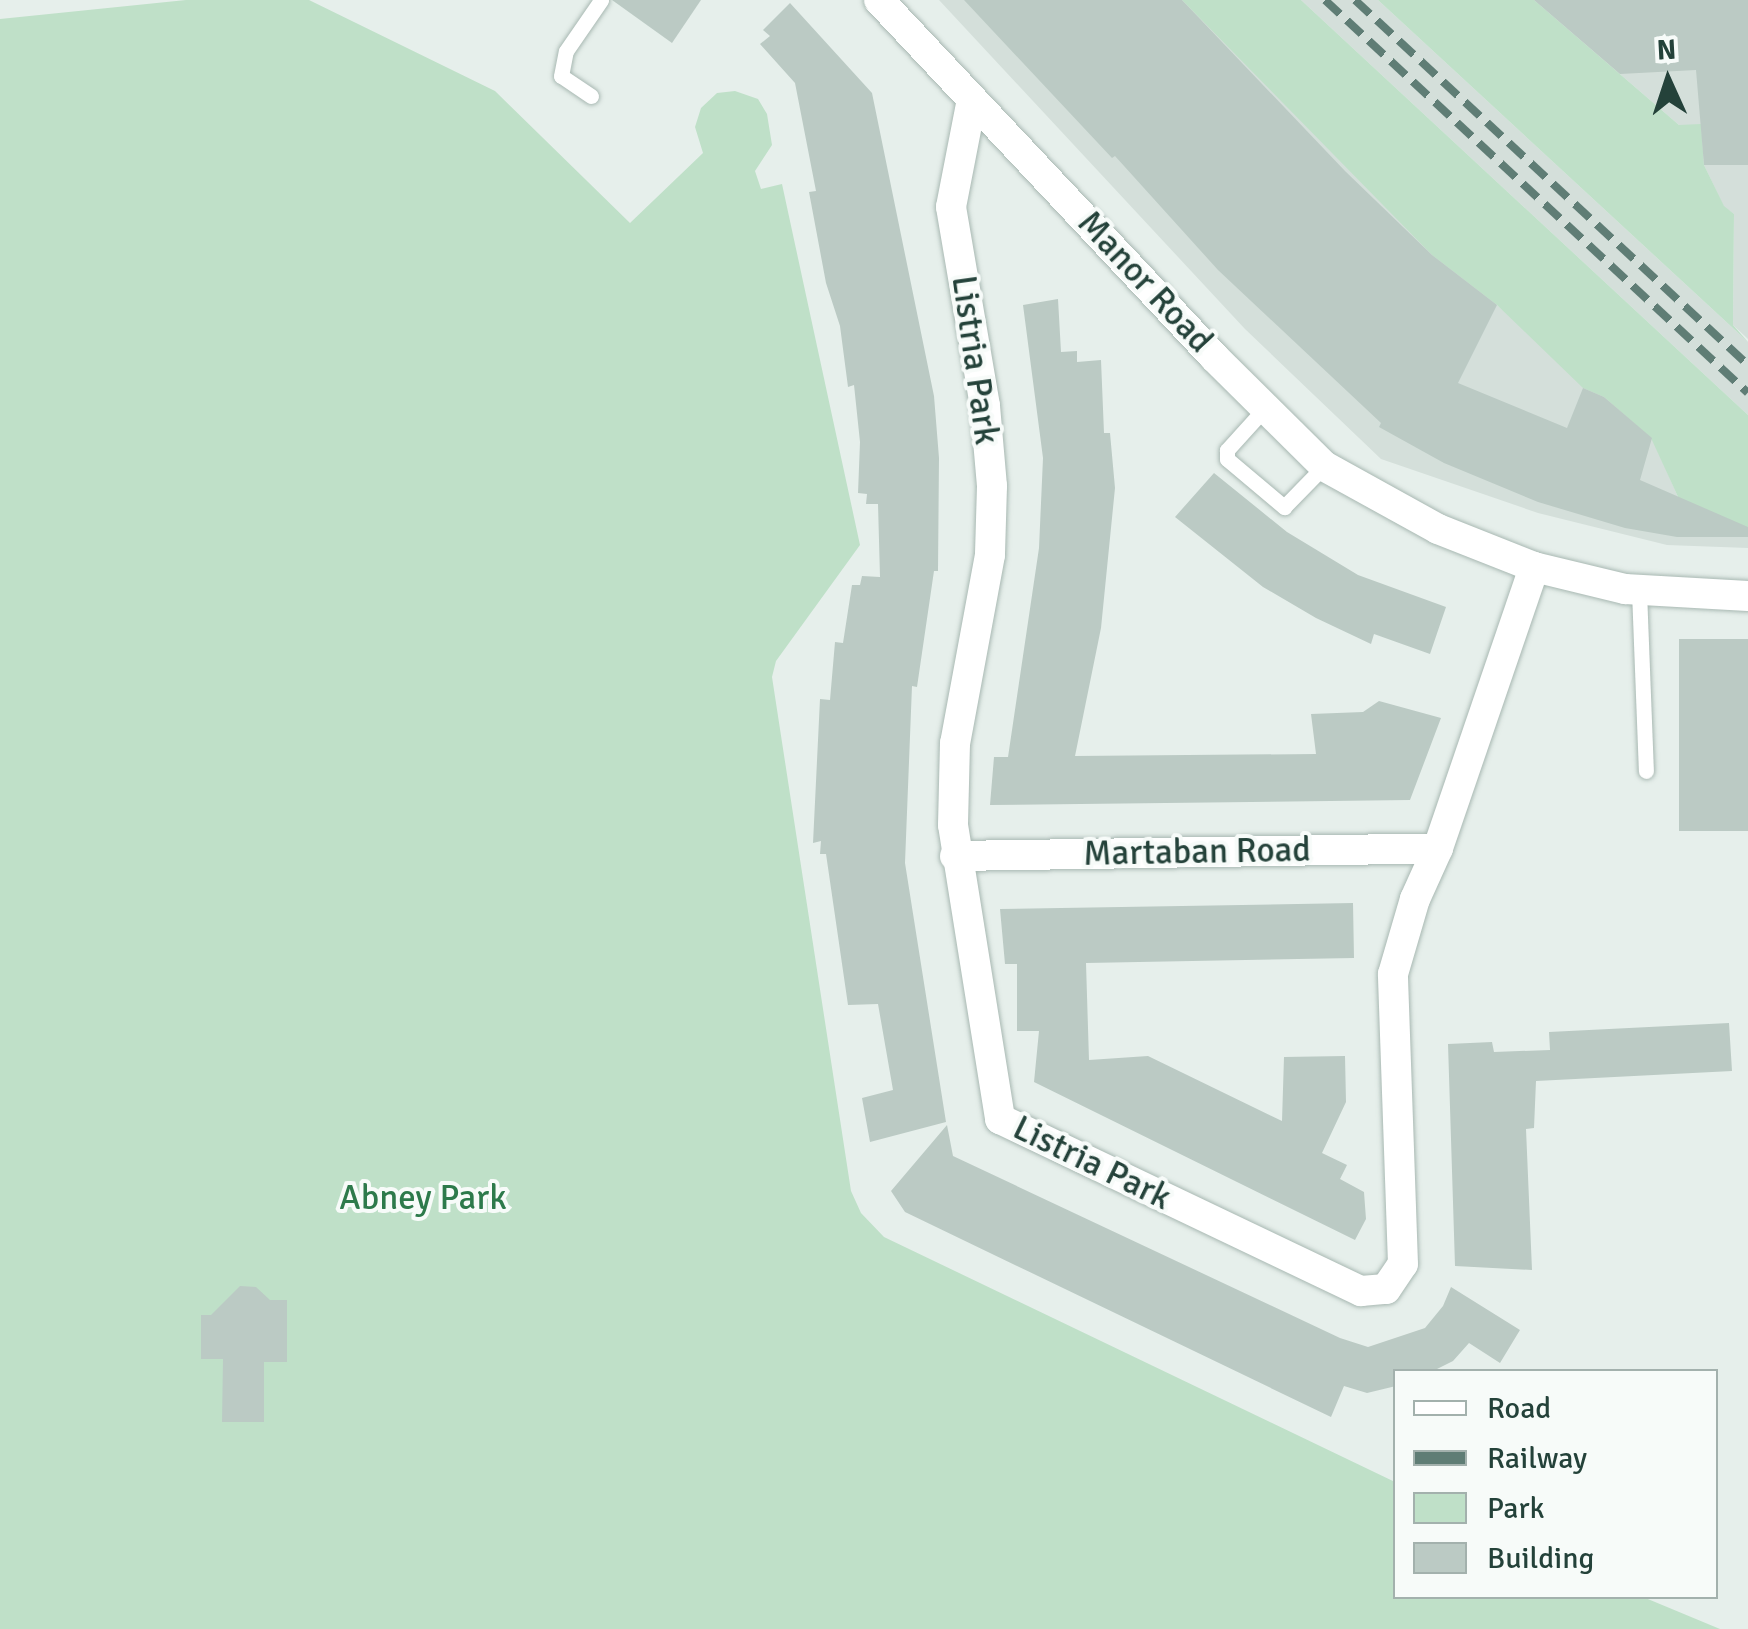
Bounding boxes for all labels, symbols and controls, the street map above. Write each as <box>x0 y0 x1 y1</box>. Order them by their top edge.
north arrow <box>1618 30 1718 130</box>
text: N <box>1656 33 1677 68</box>
street label: Manor Road <box>1069 202 1221 362</box>
street label: Listria Park <box>942 273 1008 447</box>
street label: Martaban Road <box>1083 829 1311 875</box>
street label: Listria Park <box>1006 1107 1178 1219</box>
park label: Abney Park <box>339 1177 507 1219</box>
legend <box>1393 1369 1718 1599</box>
text: Road <box>1487 1390 1551 1427</box>
text: Railway <box>1487 1440 1587 1477</box>
text: Park <box>1487 1490 1545 1527</box>
text: Building <box>1487 1540 1594 1577</box>

